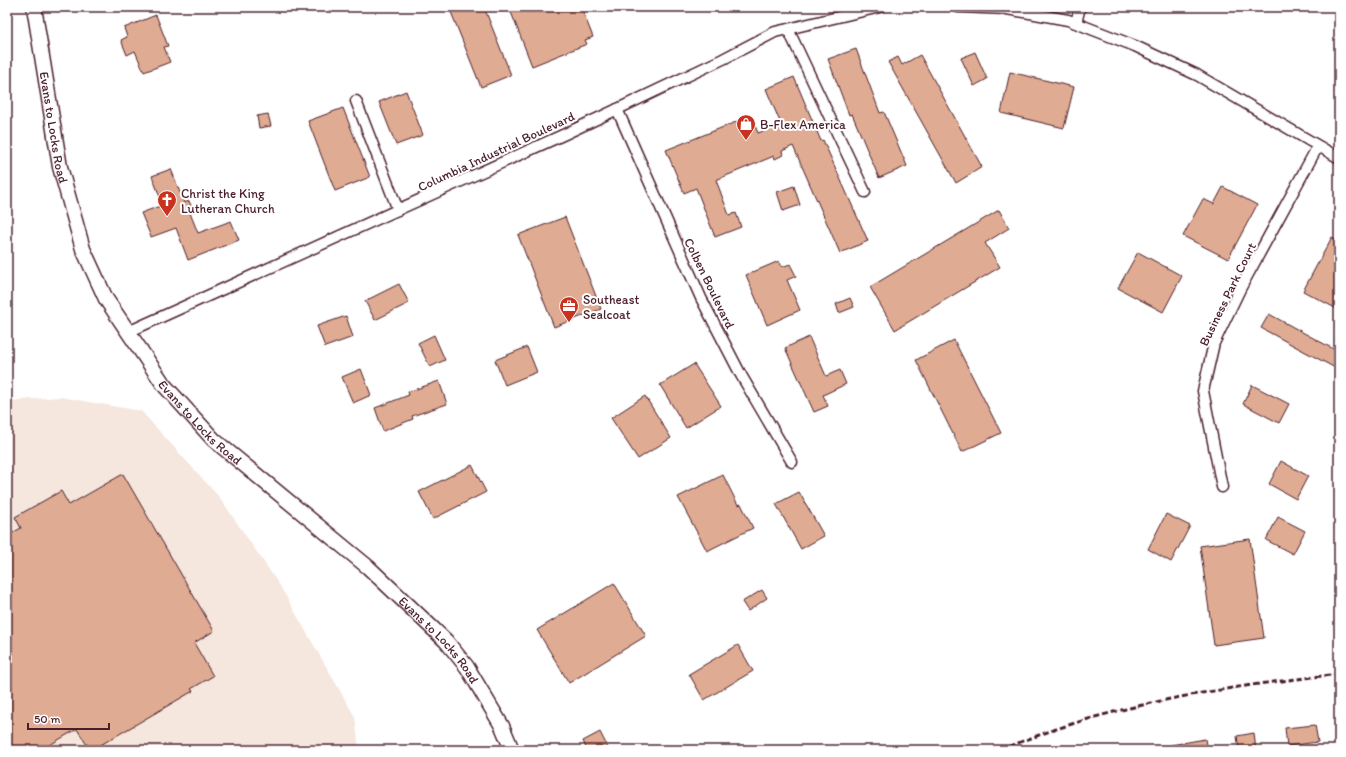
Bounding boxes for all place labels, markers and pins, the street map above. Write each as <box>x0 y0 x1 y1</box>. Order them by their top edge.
shop icon: B-Flex America <box>735 113 757 141</box>
place label: B-Flex America <box>760 117 846 132</box>
place label: Christ the King Lutheran Church <box>181 186 275 216</box>
church icon: Christ the King Lutheran Church <box>156 189 178 217</box>
place label: Southeast Sealcoat <box>583 292 639 322</box>
office icon: Southeast Sealcoat <box>558 295 580 323</box>

